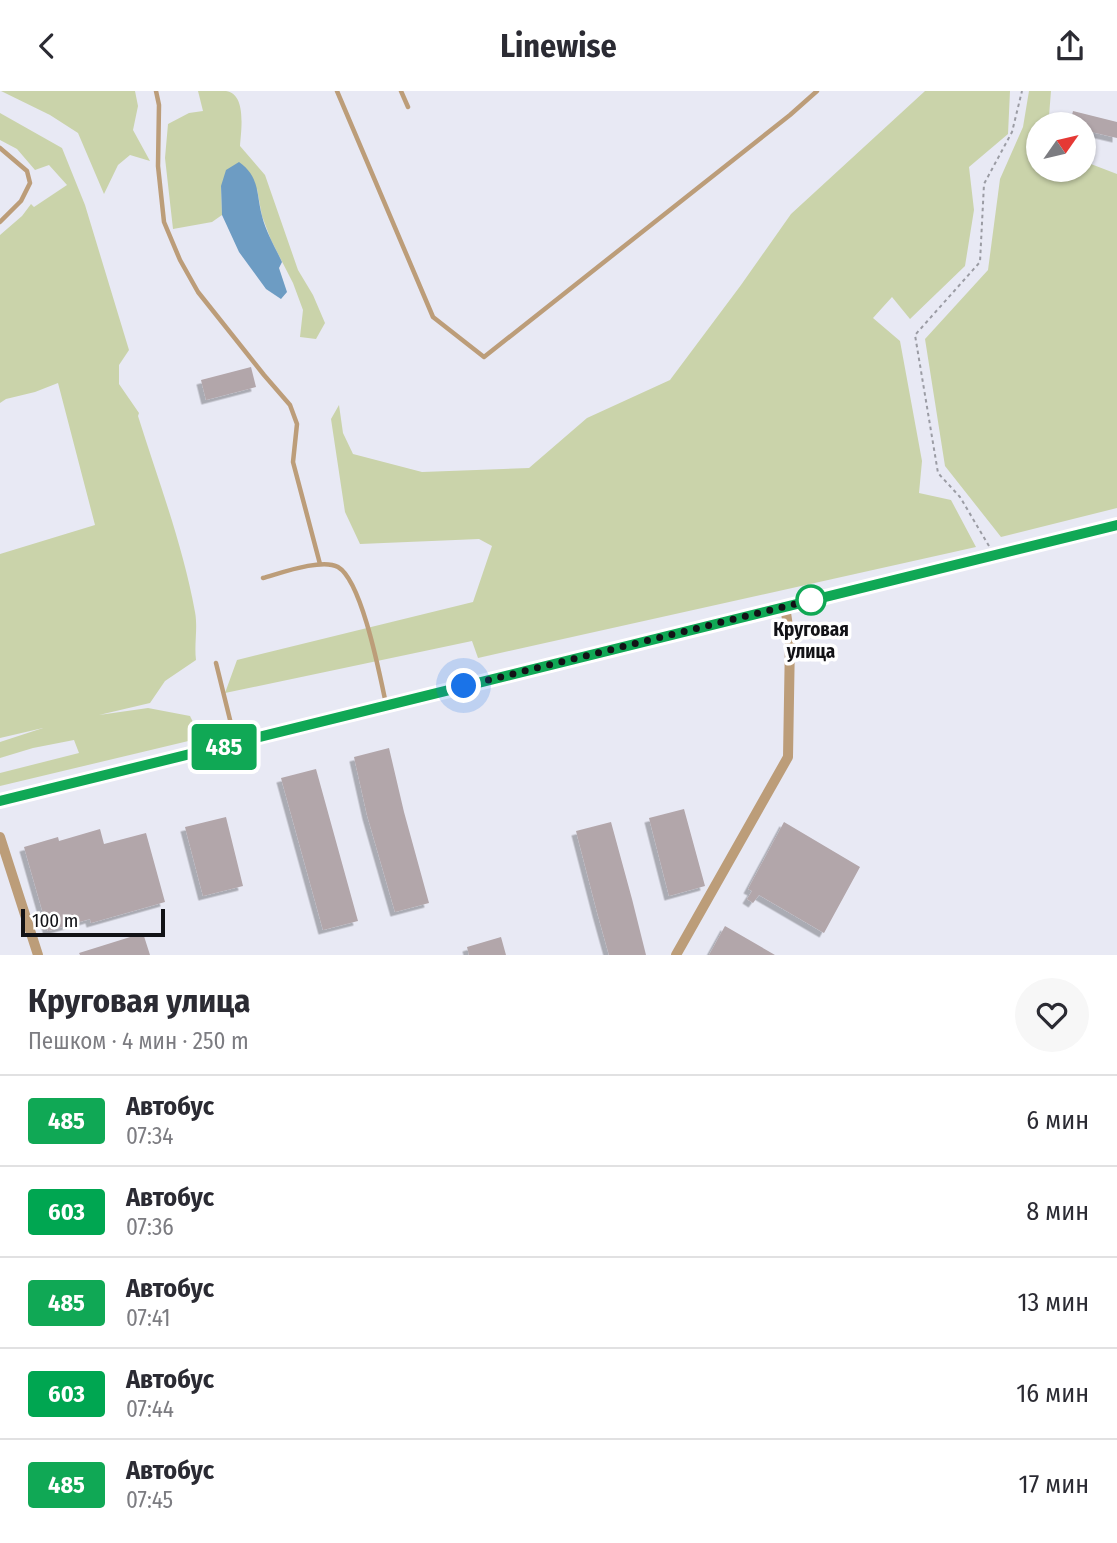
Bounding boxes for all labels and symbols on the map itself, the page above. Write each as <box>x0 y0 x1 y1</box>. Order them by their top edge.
north arrow <box>1026 112 1096 182</box>
marker: Круговая улица <box>796 585 826 615</box>
place label: Круговая улица <box>773 618 849 663</box>
your location <box>446 668 481 703</box>
line badge: 485 <box>184 724 264 770</box>
scale bar <box>21 906 164 938</box>

